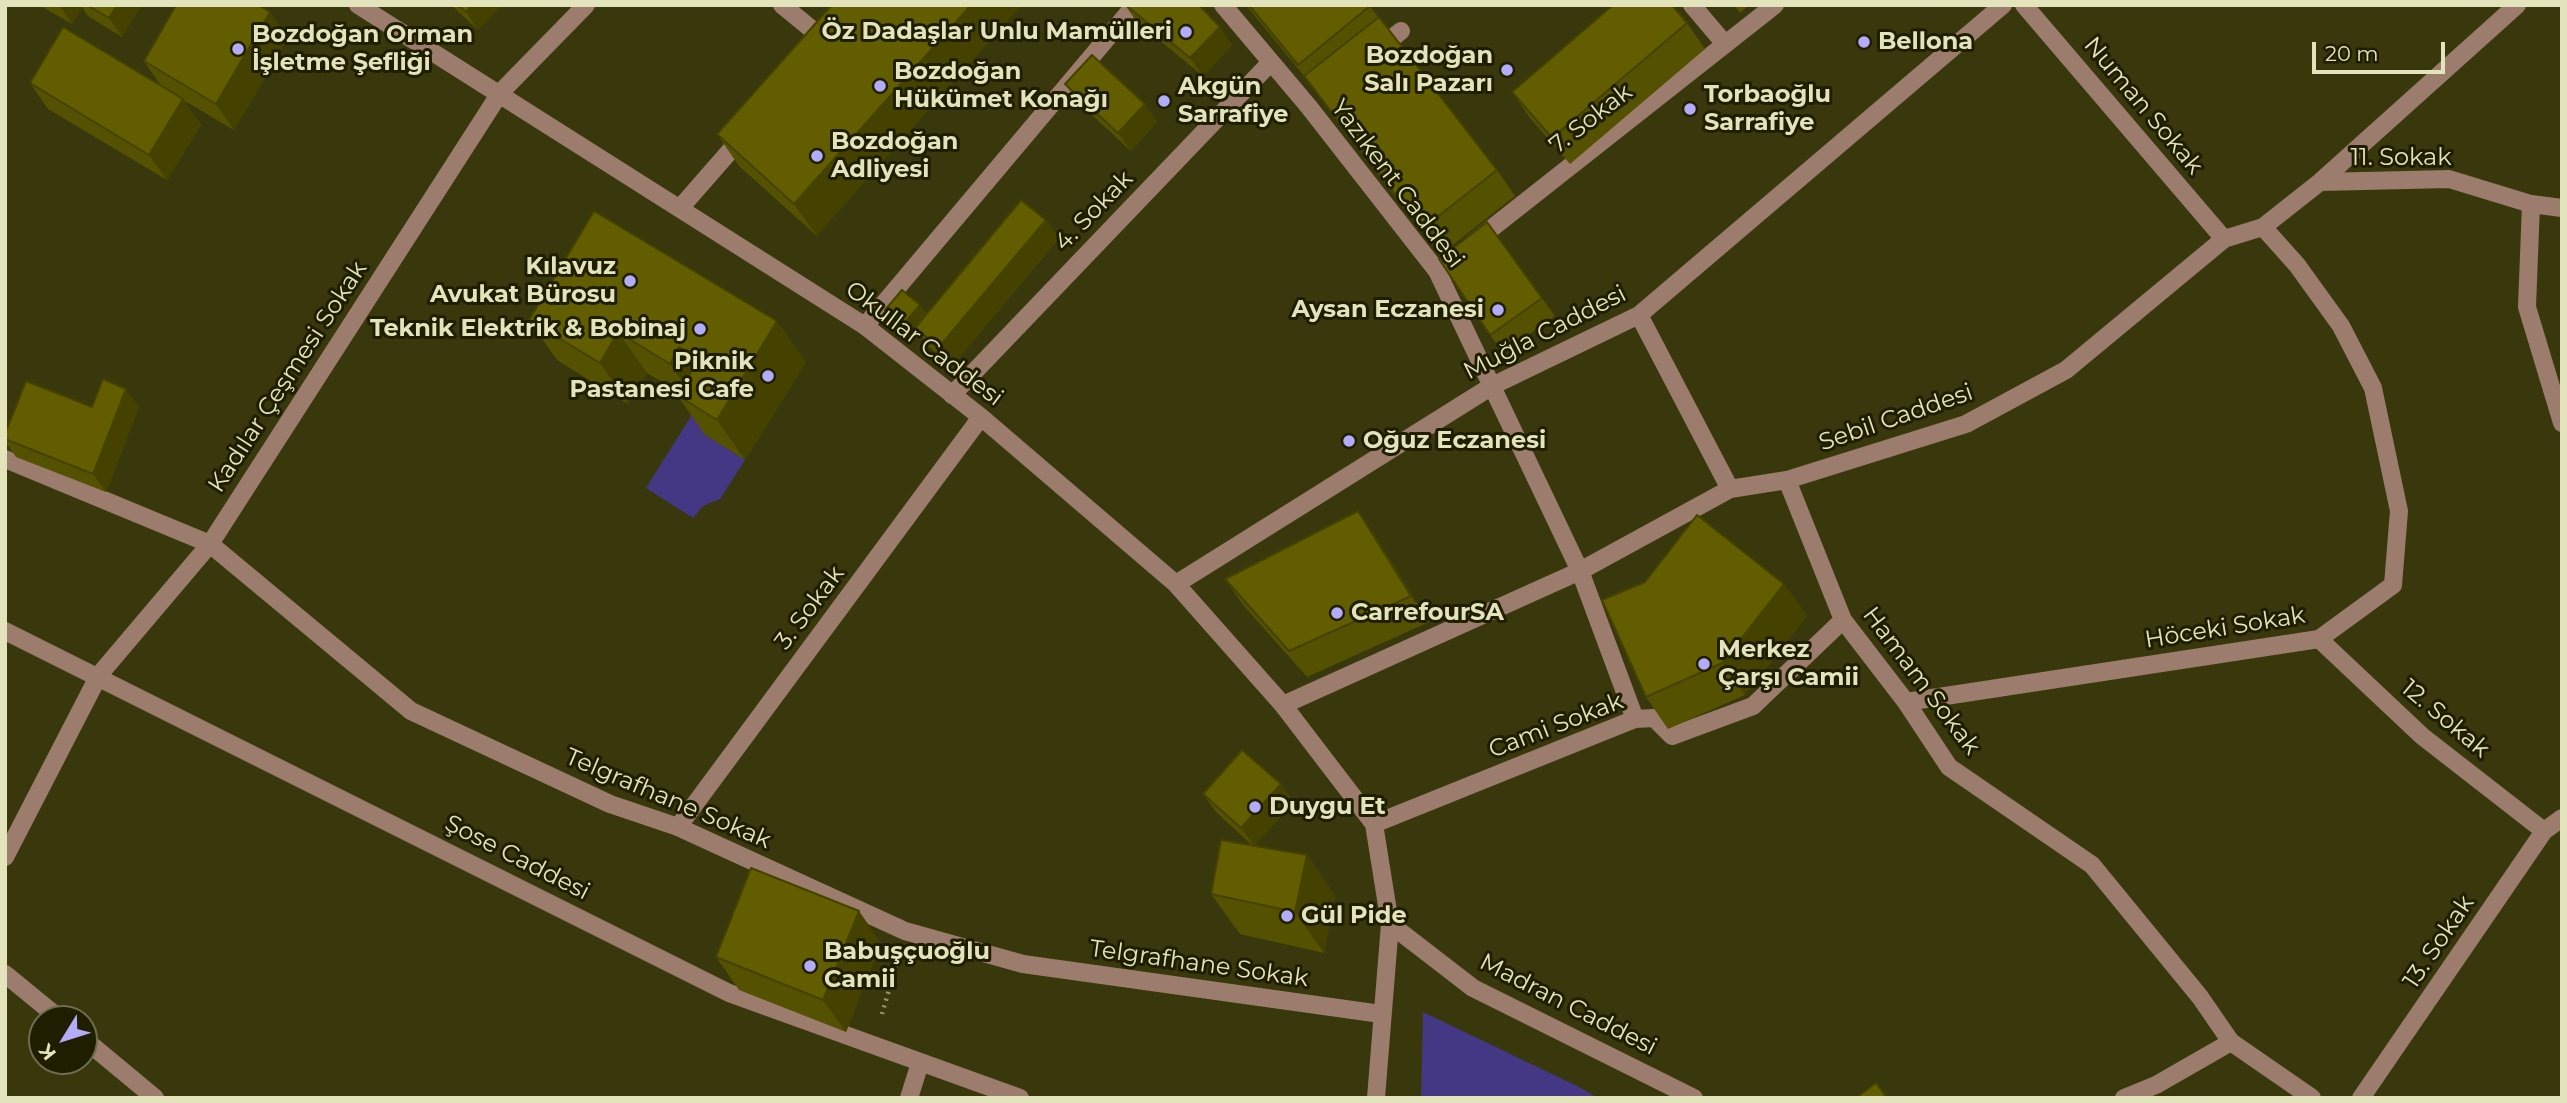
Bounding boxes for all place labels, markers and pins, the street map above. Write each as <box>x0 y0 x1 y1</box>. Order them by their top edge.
place label: Öz Dadaşlar Unlu Mamülleri <box>821 18 1172 46</box>
place label: Bozdoğan Orman İşletme Şefliği <box>252 21 473 77</box>
marker: Öz Dadaşlar Unlu Mamülleri <box>1178 24 1194 40</box>
place label: Bellona <box>1878 28 1973 56</box>
marker: Bellona <box>1856 34 1872 50</box>
marker: Bozdoğan Orman İşletme Şefliği <box>230 41 246 57</box>
place label: Bozdoğan Salı Pazarı <box>1364 42 1493 98</box>
place label: Bozdoğan Hükümet Konağı <box>894 58 1108 114</box>
marker: Bozdoğan Salı Pazarı <box>1499 62 1515 78</box>
place label: Akgün Sarrafiye <box>1178 73 1288 129</box>
marker: Bozdoğan Hükümet Konağı <box>872 78 888 94</box>
place label: Torbaoğlu Sarrafiye <box>1704 81 1831 137</box>
marker: Akgün Sarrafiye <box>1156 93 1172 109</box>
marker: Torbaoğlu Sarrafiye <box>1682 101 1698 117</box>
place label: Bozdoğan Adliyesi <box>831 128 958 184</box>
marker: Bozdoğan Adliyesi <box>809 148 825 164</box>
place label: Kılavuz Avukat Bürosu <box>430 253 616 309</box>
marker: Kılavuz Avukat Bürosu <box>622 273 638 289</box>
place label: Aysan Eczanesi <box>1291 296 1484 324</box>
marker: Aysan Eczanesi <box>1490 302 1506 318</box>
place label: Teknik Elektrik & Bobinaj <box>370 315 686 343</box>
marker: Teknik Elektrik & Bobinaj <box>692 321 708 337</box>
place label: Piknik Pastanesi Cafe <box>569 348 754 404</box>
marker: Piknik Pastanesi Cafe <box>760 368 776 384</box>
place label: Oğuz Eczanesi <box>1363 427 1546 455</box>
marker: Oğuz Eczanesi <box>1341 433 1357 449</box>
place label: CarrefourSA <box>1351 599 1504 627</box>
marker: CarrefourSA <box>1329 605 1345 621</box>
place label: Merkez Çarşı Camii <box>1718 636 1859 692</box>
marker: Merkez Çarşı Camii <box>1696 656 1712 672</box>
place label: Duygu Et <box>1269 793 1386 821</box>
marker: Duygu Et <box>1247 799 1263 815</box>
place label: Gül Pide <box>1301 902 1407 930</box>
marker: Gül Pide <box>1279 908 1295 924</box>
place label: Babuşçuoğlu Camii <box>824 938 990 994</box>
marker: Babuşçuoğlu Camii <box>802 958 818 974</box>

